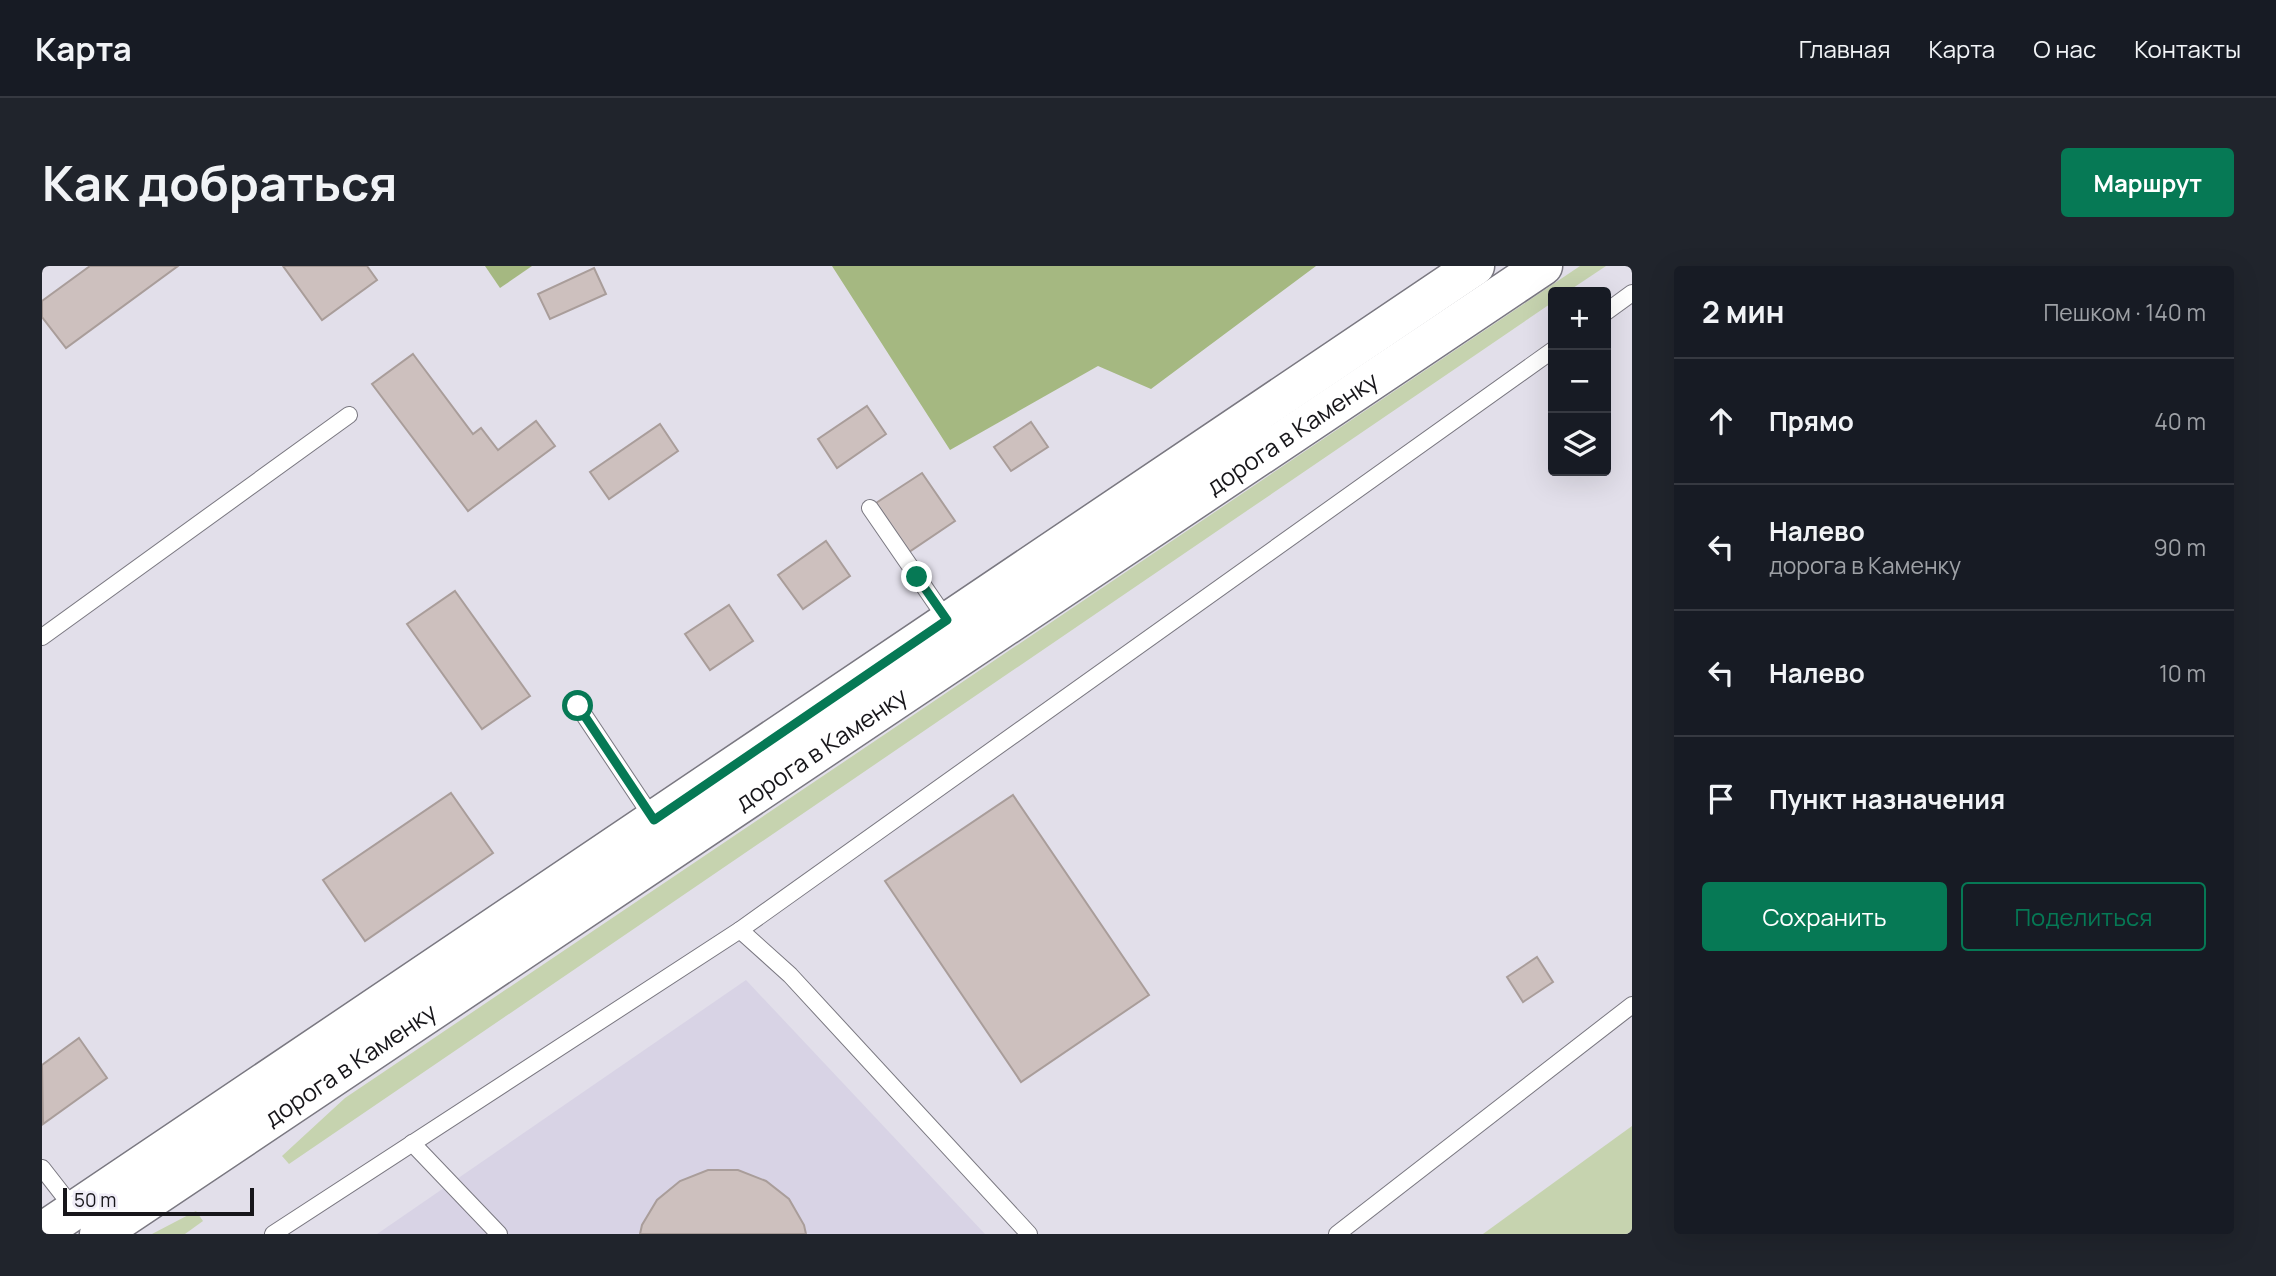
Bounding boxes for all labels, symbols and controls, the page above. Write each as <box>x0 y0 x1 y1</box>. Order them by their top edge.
text: Карта <box>35 26 132 71</box>
text: Главная <box>1799 32 1890 65</box>
text: Карта <box>1928 32 1995 65</box>
text: О нас <box>2033 32 2096 65</box>
text: Контакты <box>2134 32 2241 65</box>
button: Маршрут <box>2061 148 2234 217</box>
text: Как добраться <box>42 149 397 216</box>
map controls <box>1548 287 1611 476</box>
button: + <box>1548 287 1611 350</box>
text: 2 мин <box>1702 291 1785 332</box>
text: Пешком · 140 m <box>2043 296 2206 328</box>
button: − <box>1548 350 1611 413</box>
street label: дорога в Каменку <box>1199 363 1385 502</box>
icon: ahead <box>1702 402 1740 440</box>
text: Прямо <box>1769 403 1854 439</box>
text: 40 m <box>2154 405 2206 437</box>
button: layers <box>1548 413 1611 476</box>
text: Налево <box>1769 513 1865 549</box>
icon: left <box>1702 528 1740 566</box>
text: 90 m <box>2154 531 2206 563</box>
text: дорога в Каменку <box>1769 549 1961 581</box>
route end <box>901 561 932 592</box>
icon: left <box>1702 654 1740 692</box>
text: Налево <box>1769 655 1865 691</box>
text: 10 m <box>2159 657 2206 689</box>
street label: дорога в Каменку <box>728 679 914 818</box>
route start <box>562 690 593 721</box>
icon: arrive <box>1702 780 1740 818</box>
text: Пункт назначения <box>1769 781 2005 817</box>
button: Сохранить <box>1702 882 1947 951</box>
button: Поделиться <box>1961 882 2206 951</box>
street label: дорога в Каменку <box>257 994 443 1134</box>
scale bar <box>63 1185 254 1217</box>
text: 50 m <box>74 1187 116 1213</box>

